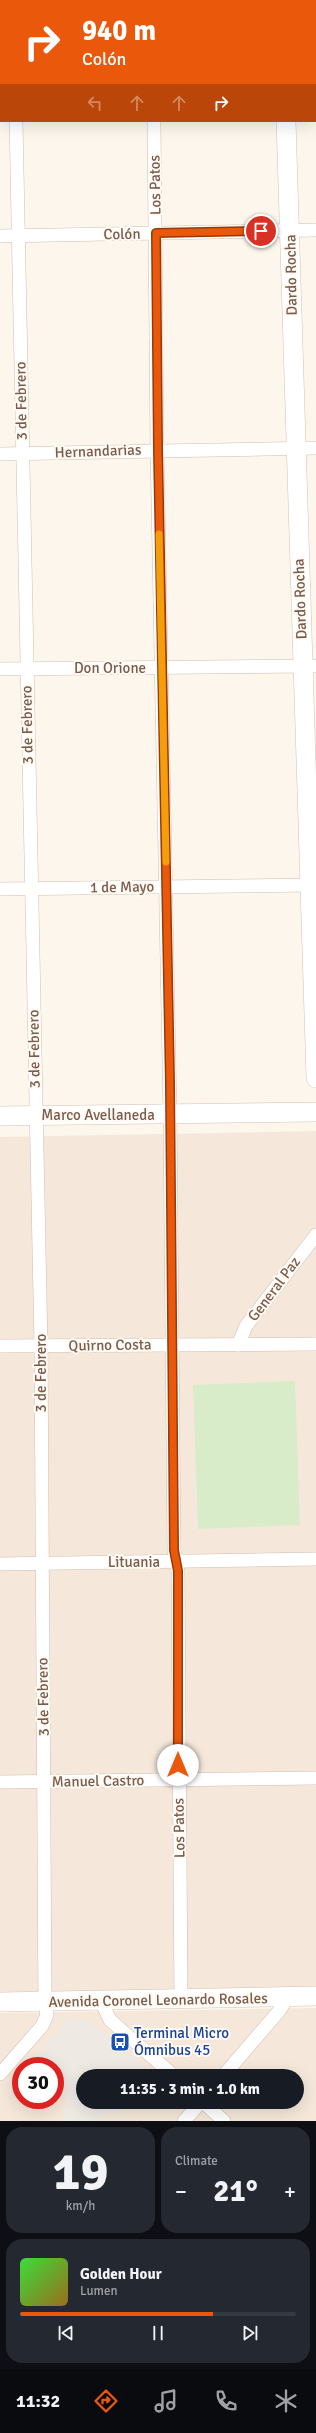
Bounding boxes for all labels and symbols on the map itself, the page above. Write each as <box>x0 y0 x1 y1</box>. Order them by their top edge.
street label: Los Patos <box>145 154 165 215</box>
pin <box>244 214 278 248</box>
street label: Colón <box>103 225 141 243</box>
street label: Dardo Rocha <box>281 234 301 316</box>
street label: 3 de Febrero <box>11 361 31 441</box>
street label: Hernandarias <box>54 440 142 462</box>
street label: Dardo Rocha <box>290 558 310 640</box>
street label: Don Orione <box>74 659 146 677</box>
street label: 3 de Febrero <box>17 685 37 765</box>
street label: 1 de Mayo <box>90 877 155 897</box>
street label: 3 de Febrero <box>24 1009 44 1089</box>
street label: Marco Avellaneda <box>41 1106 155 1124</box>
street label: General Paz <box>244 1253 304 1325</box>
street label: 3 de Febrero <box>32 1333 50 1412</box>
street label: Quirno Costa <box>68 1335 152 1355</box>
street label: Lituania <box>108 1553 160 1571</box>
street label: 3 de Febrero <box>33 1657 53 1737</box>
position arrow <box>157 1744 199 1786</box>
street label: Manuel Castro <box>52 1771 145 1791</box>
street label: Los Patos <box>169 1797 189 1858</box>
street label: Avenida Coronel Leonardo Rosales <box>48 1989 268 2011</box>
place label: Terminal Micro Ómnibus 45 <box>134 2024 229 2059</box>
bus stop icon: Terminal Micro Ómnibus 45 <box>109 2031 131 2053</box>
speed limit sign: 30 <box>12 2057 64 2109</box>

